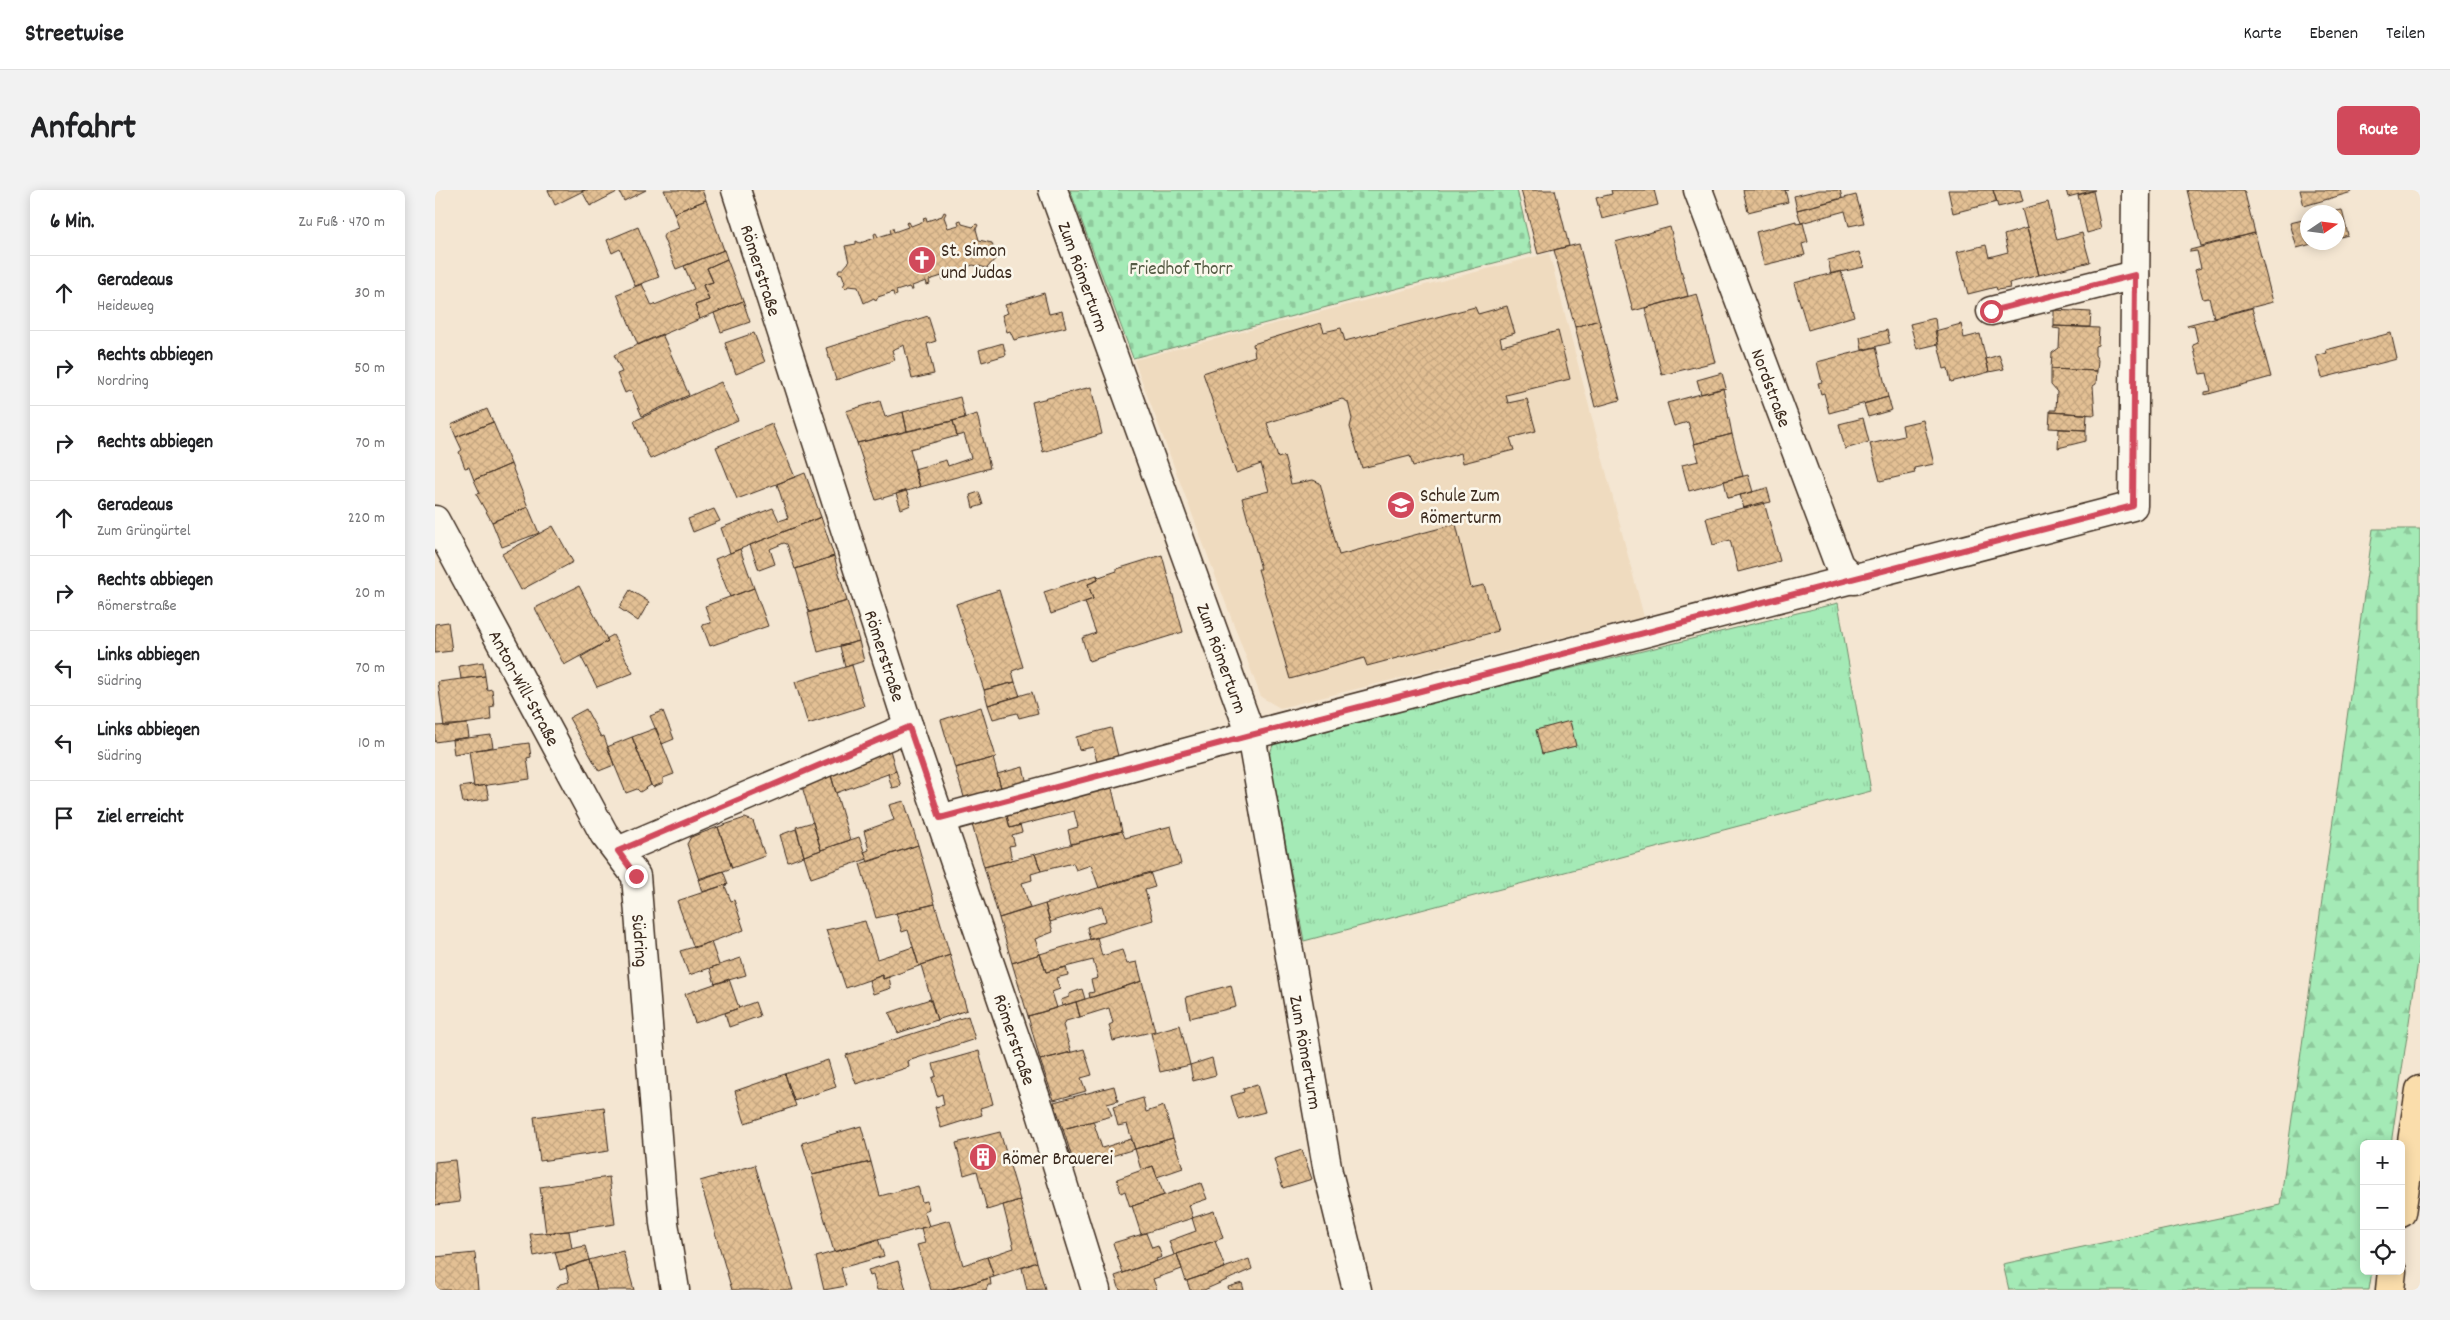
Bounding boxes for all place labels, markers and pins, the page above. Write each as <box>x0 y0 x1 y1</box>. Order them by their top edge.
place label: St. Simon und Judas <box>941 239 1012 288</box>
church icon: St. Simon und Judas <box>907 245 937 275</box>
place label: Schule Zum Römerturm <box>1420 484 1501 533</box>
school or university icon: Schule Zum Römerturm <box>1386 490 1416 520</box>
building icon: Römer Brauerei <box>968 1142 998 1172</box>
place label: Römer Brauerei <box>1002 1147 1113 1174</box>

